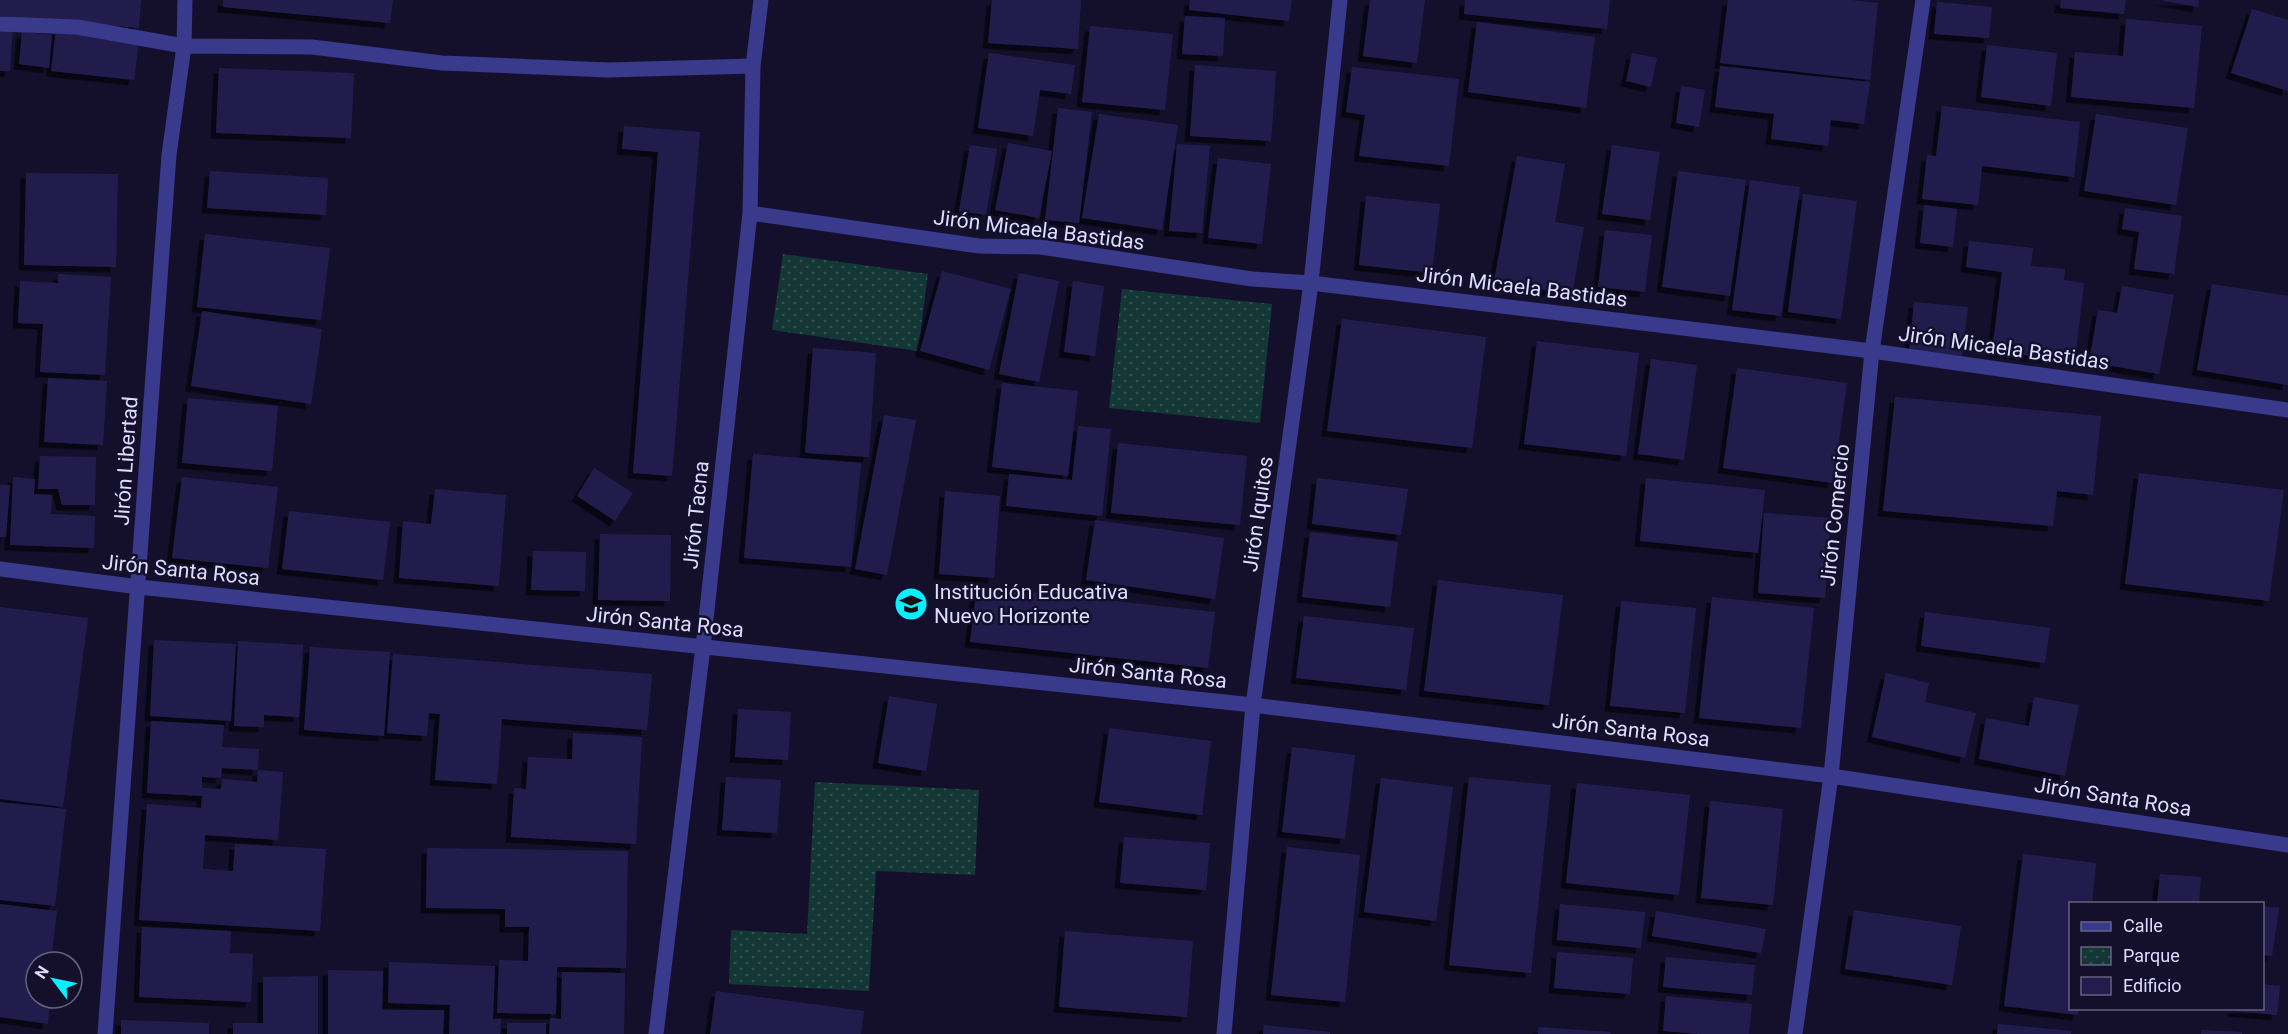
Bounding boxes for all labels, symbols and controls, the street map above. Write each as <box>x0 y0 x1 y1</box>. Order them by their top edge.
street label: Jirón Micaela Bastidas <box>932 205 1146 255</box>
street label: Jirón Micaela Bastidas <box>1415 262 1629 312</box>
street label: Jirón Micaela Bastidas <box>1897 321 2111 375</box>
street label: Jirón Libertad <box>110 396 142 526</box>
street label: Jirón Comercio <box>1816 443 1854 587</box>
street label: Jirón Iquitos <box>1238 455 1278 573</box>
street label: Jirón Tacna <box>678 460 714 570</box>
street label: Jirón Santa Rosa <box>101 550 261 590</box>
place label: Institución Educativa Nuevo Horizonte <box>934 580 1128 628</box>
school or university icon: Institución Educativa Nuevo Horizonte <box>893 586 929 622</box>
street label: Jirón Santa Rosa <box>585 602 745 642</box>
street label: Jirón Santa Rosa <box>1068 653 1228 693</box>
street label: Jirón Santa Rosa <box>1551 708 1711 752</box>
street label: Jirón Santa Rosa <box>2033 773 2193 821</box>
legend <box>2069 902 2264 1010</box>
text: Calle <box>2123 915 2163 936</box>
text: Parque <box>2123 945 2180 966</box>
north arrow <box>24 950 84 1010</box>
text: N <box>31 962 53 982</box>
text: Edificio <box>2123 975 2182 996</box>

